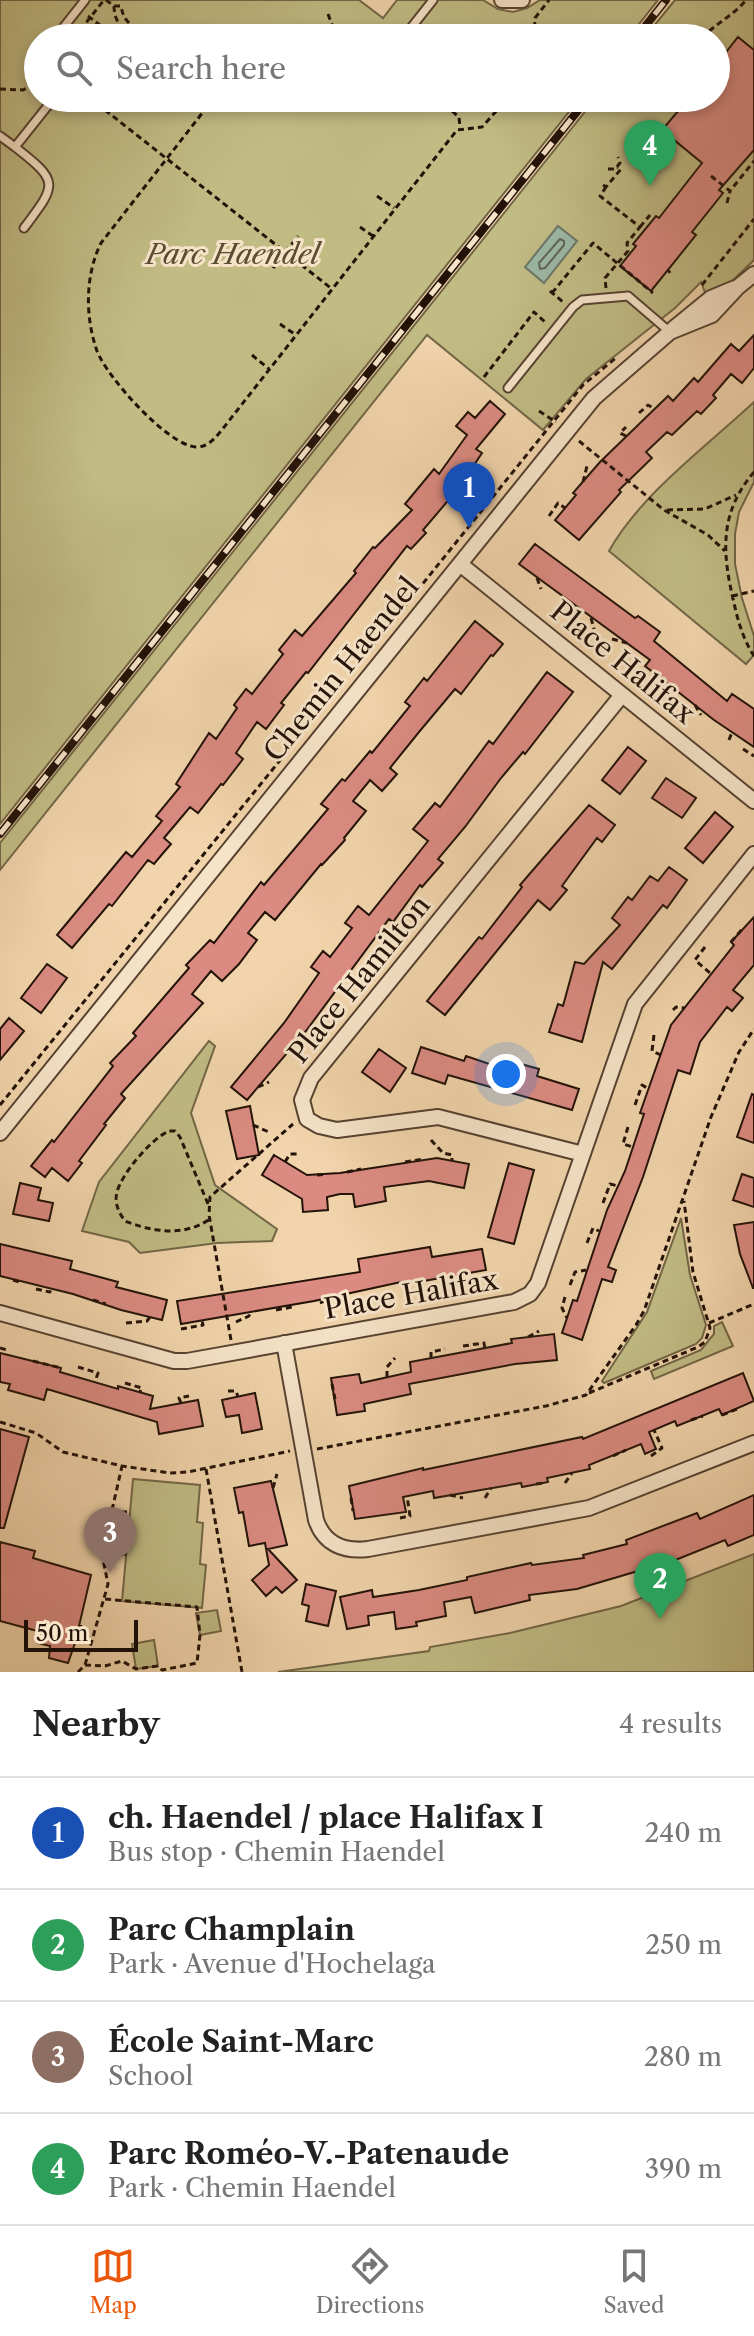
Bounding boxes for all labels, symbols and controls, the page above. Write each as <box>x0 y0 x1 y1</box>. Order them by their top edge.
search box <box>24 24 730 112</box>
icon: search <box>52 46 96 90</box>
text: Search here <box>116 50 286 87</box>
pin: 4 <box>624 120 676 186</box>
park label: Parc Haendel <box>144 237 323 271</box>
pin: 1 <box>443 462 495 528</box>
street label: Chemin Haendel <box>256 570 426 768</box>
street label: Place Halifax <box>544 593 703 731</box>
street label: Place Hamilton <box>281 888 437 1070</box>
your location <box>486 1054 526 1094</box>
street label: Place Halifax <box>321 1262 501 1326</box>
pin: 3 <box>84 1507 136 1573</box>
pin: 2 <box>634 1553 686 1619</box>
scale bar <box>24 1616 138 1652</box>
text: 50 m <box>36 1620 88 1647</box>
text: Nearby <box>32 1703 160 1745</box>
text: 4 results <box>619 1708 722 1740</box>
text: ch. Haendel / place Halifax I <box>108 1799 544 1836</box>
text: 1 <box>52 1817 64 1849</box>
text: 240 m <box>644 1817 722 1849</box>
text: Bus stop · Chemin Haendel <box>108 1836 445 1868</box>
text: Parc Champlain <box>108 1911 355 1948</box>
text: 2 <box>50 1929 66 1961</box>
text: 250 m <box>645 1929 722 1961</box>
text: Park · Avenue d'Hochelaga <box>108 1948 436 1980</box>
text: École Saint-Marc <box>108 2023 374 2060</box>
text: 3 <box>51 2041 65 2073</box>
text: 280 m <box>644 2041 722 2073</box>
text: School <box>108 2060 193 2092</box>
text: Parc Roméo-V.-Patenaude <box>108 2135 509 2172</box>
text: 4 <box>50 2153 66 2185</box>
text: 390 m <box>645 2153 722 2185</box>
text: Park · Chemin Haendel <box>108 2172 396 2204</box>
tab: Map <box>89 2244 137 2319</box>
tab: Directions <box>316 2244 424 2319</box>
tab: Saved <box>603 2244 664 2319</box>

